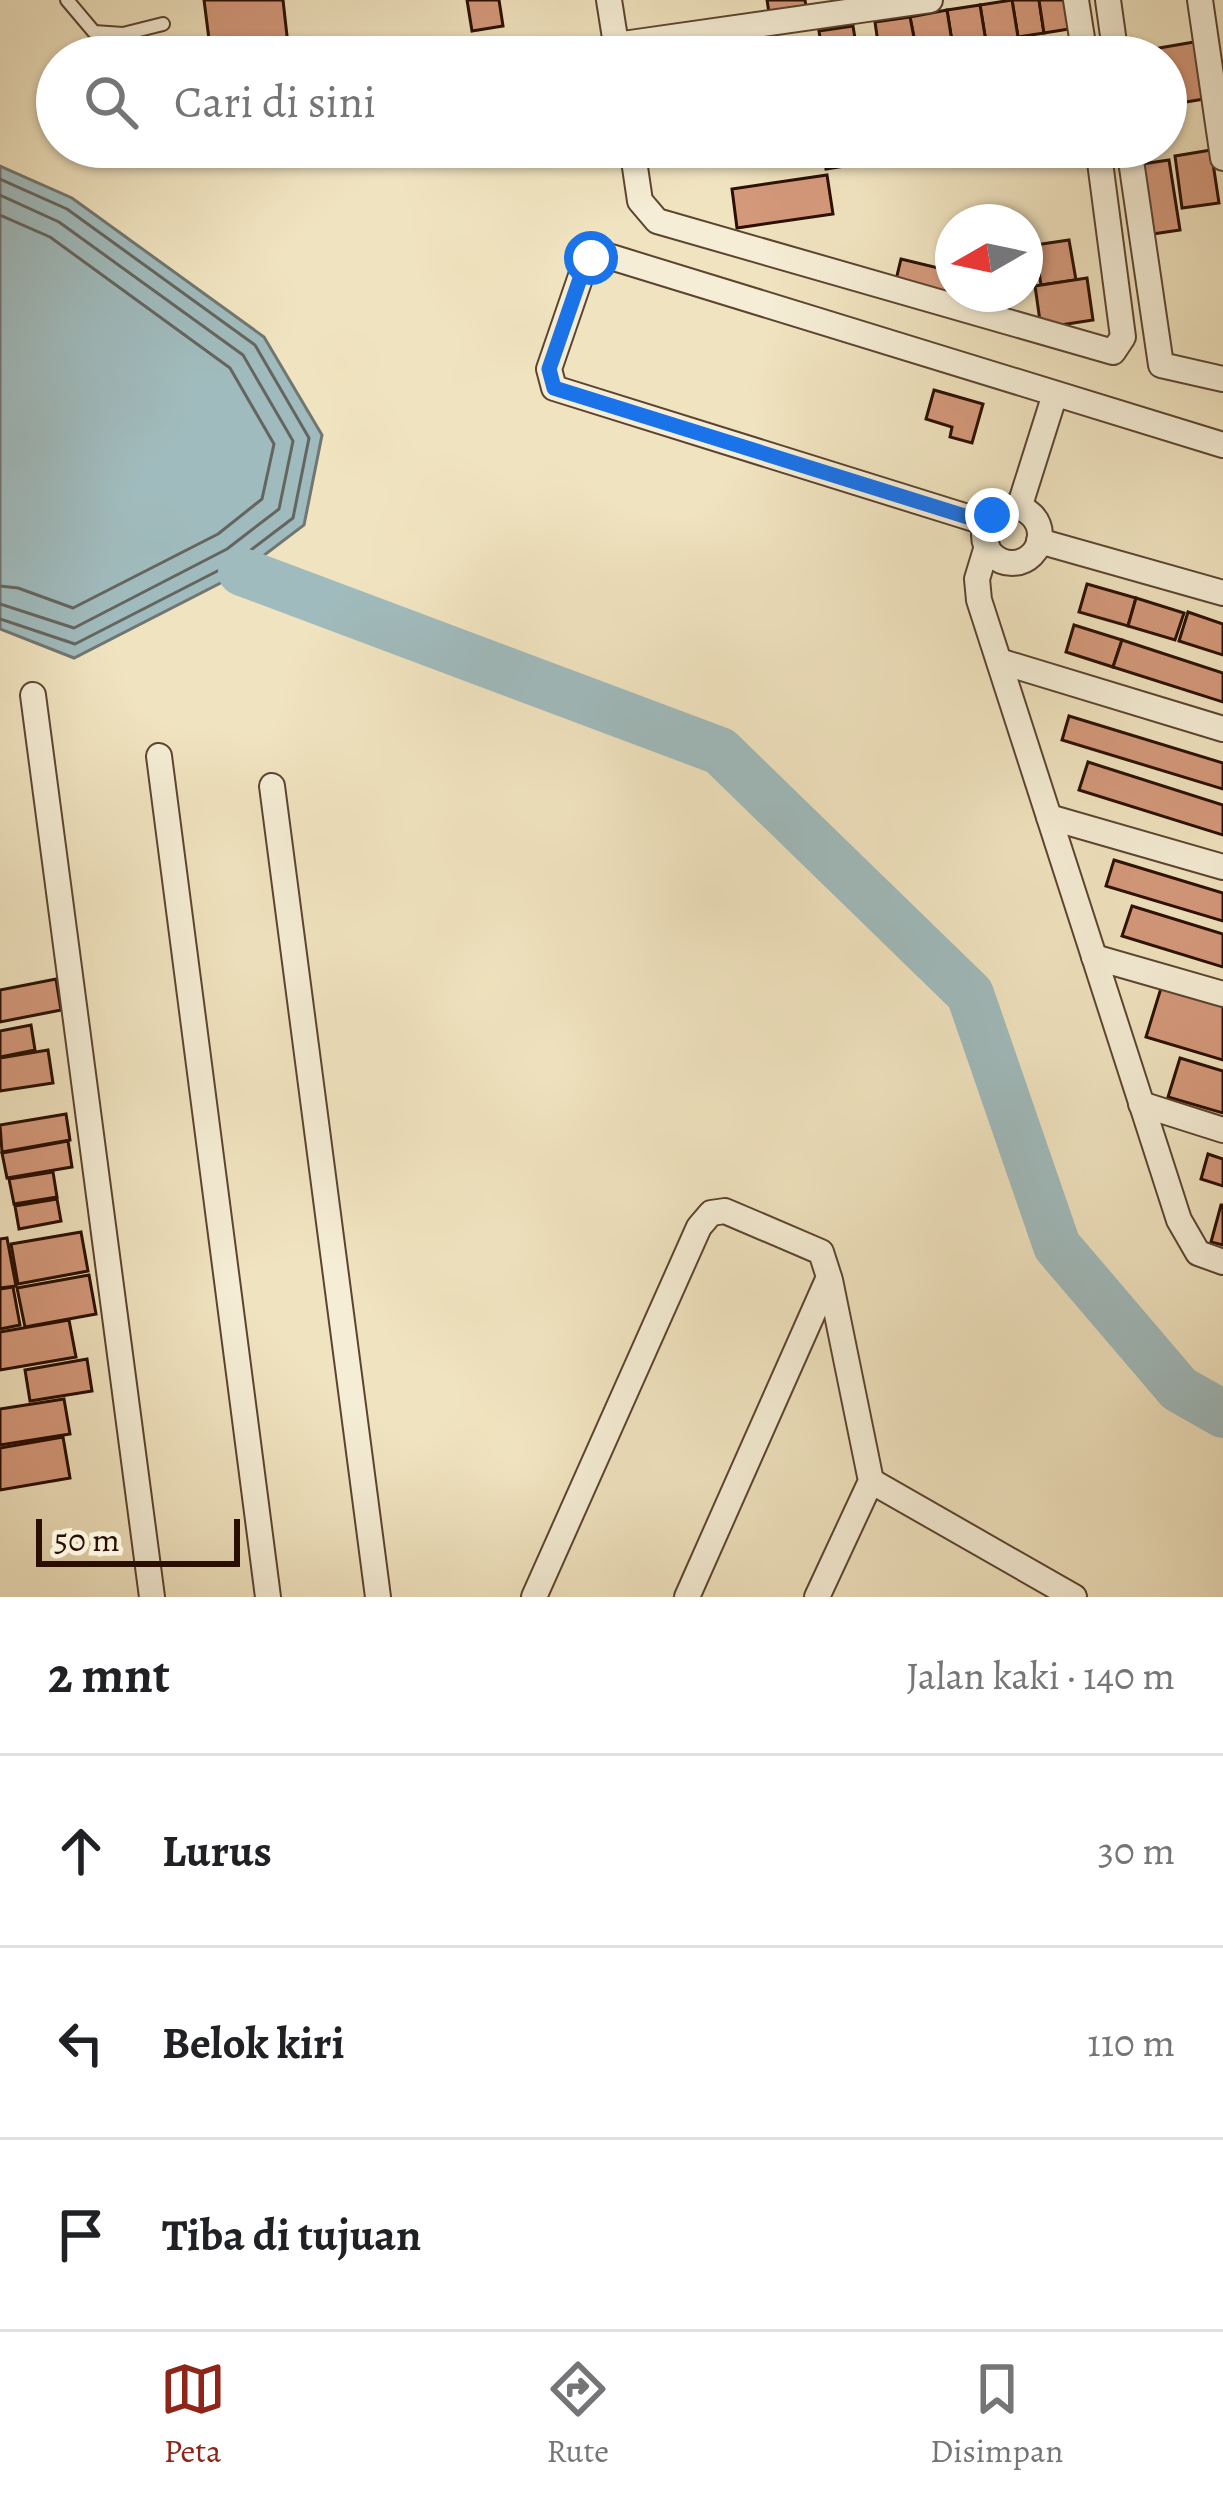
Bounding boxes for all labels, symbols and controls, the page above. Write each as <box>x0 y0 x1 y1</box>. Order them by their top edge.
search box <box>36 36 1187 168</box>
icon: search <box>78 69 144 135</box>
text: Cari di sini <box>174 71 376 133</box>
north arrow <box>935 204 1043 312</box>
route start <box>564 231 618 285</box>
route end <box>965 488 1019 542</box>
scale bar <box>36 1513 240 1566</box>
text: 50 m <box>54 1517 120 1562</box>
text: 2 mnt <box>48 1640 170 1710</box>
text: Jalan kaki · 140 m <box>906 1649 1175 1702</box>
icon: ahead <box>48 1818 114 1884</box>
text: Lurus <box>162 1820 272 1882</box>
text: 30 m <box>1098 1824 1175 1877</box>
icon: left <box>48 2010 114 2076</box>
text: Belok kiri <box>162 2012 345 2074</box>
text: 110 m <box>1087 2016 1175 2069</box>
icon: arrive <box>48 2202 114 2268</box>
text: Tiba di tujuan <box>162 2204 421 2266</box>
tab: Peta <box>160 2356 226 2473</box>
tab: Rute <box>545 2356 611 2473</box>
tab: Disimpan <box>930 2356 1063 2473</box>

